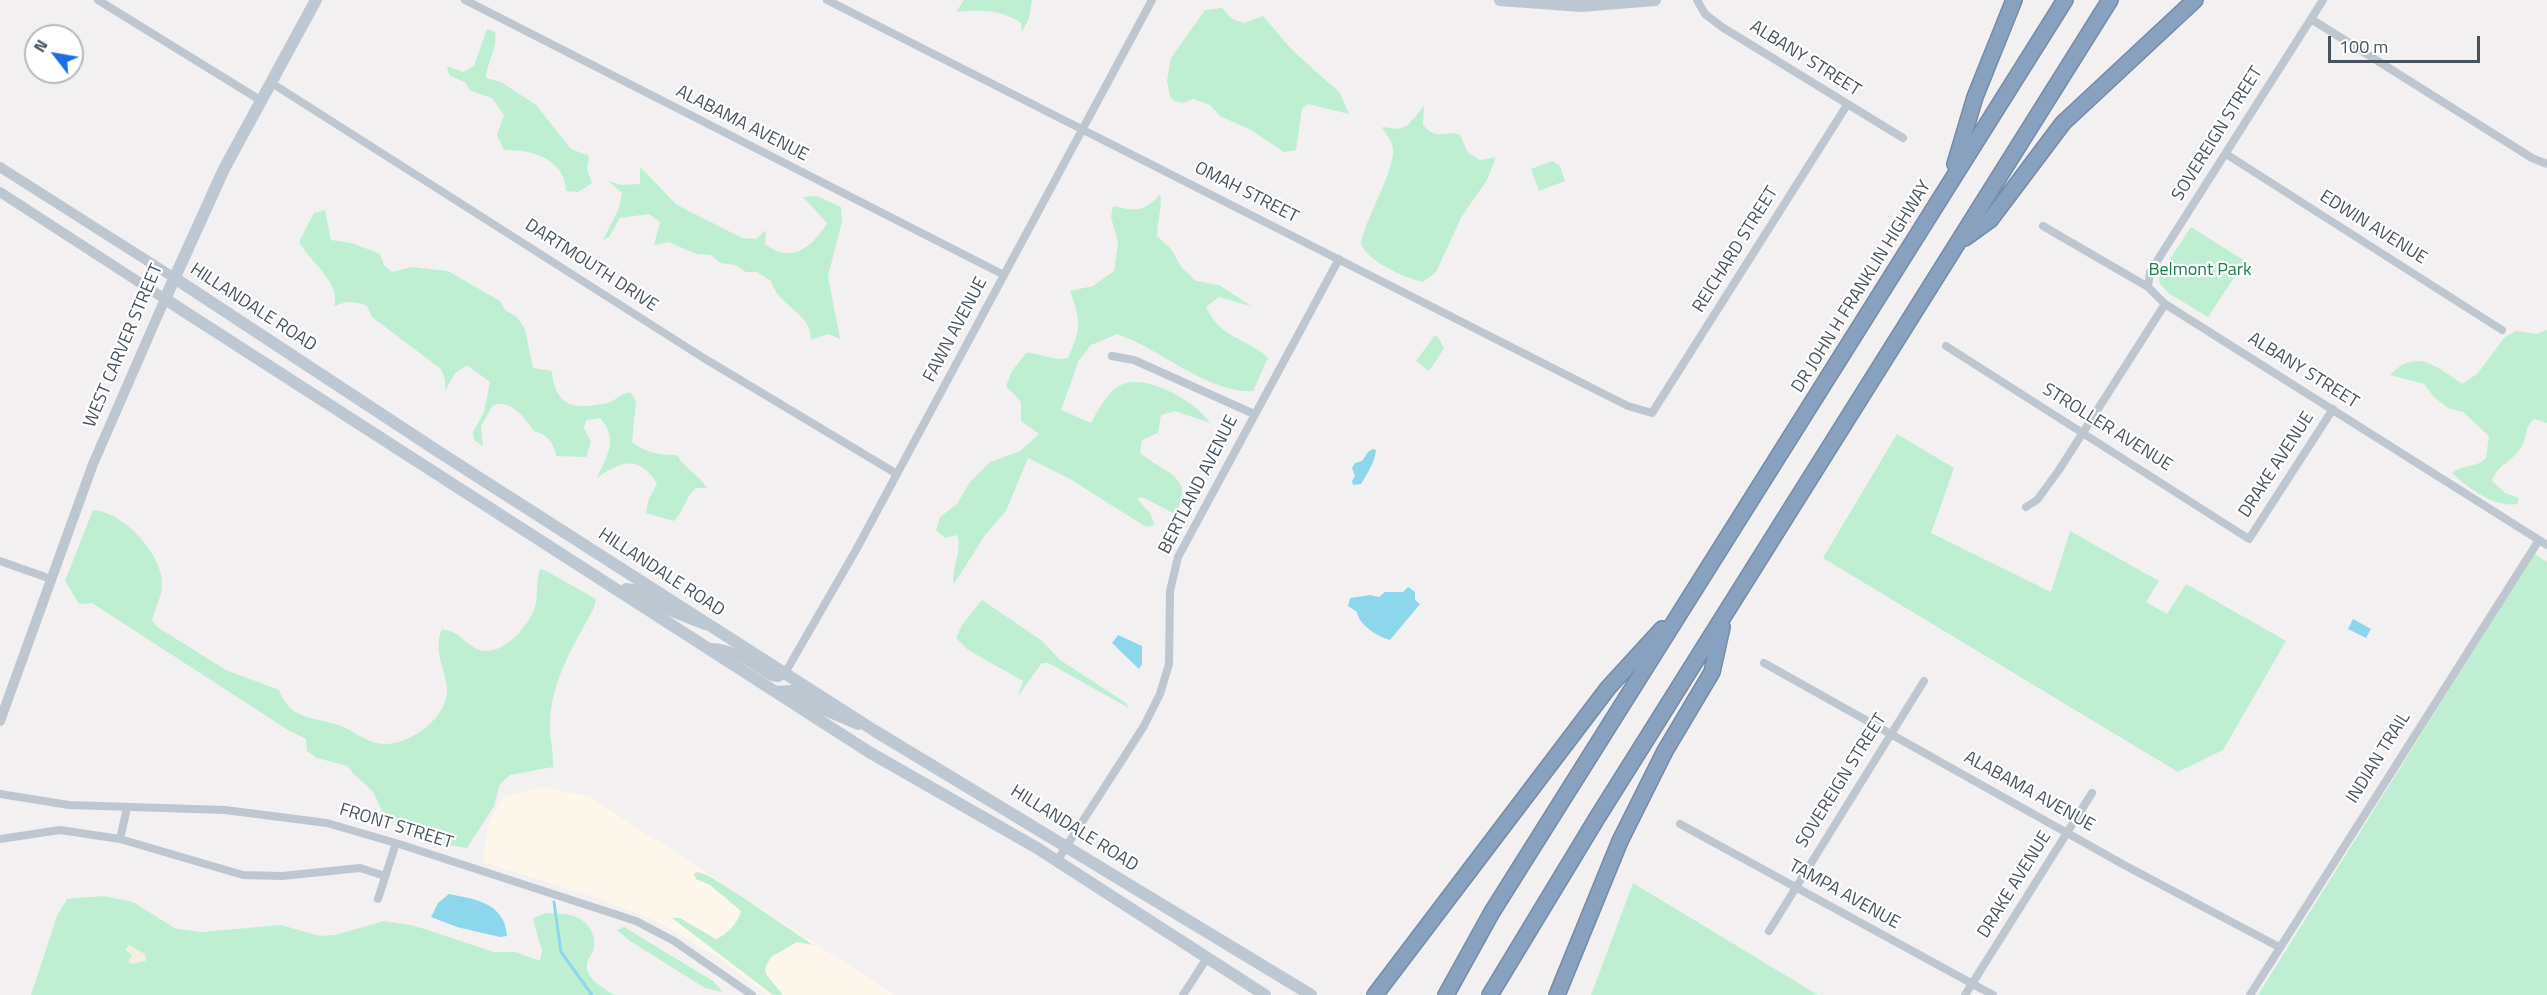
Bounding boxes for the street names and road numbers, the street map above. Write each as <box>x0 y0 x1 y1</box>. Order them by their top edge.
street label: ALBANY STREET <box>1746 16 1864 102</box>
street label: SOVEREIGN STREET <box>2168 63 2268 205</box>
street label: ALABAMA AVENUE <box>672 81 812 167</box>
street label: OMAH STREET <box>1191 158 1301 228</box>
street label: DR JOHN H FRANKLIN HIGHWAY <box>1788 177 1936 397</box>
street label: REICHARD STREET <box>1689 183 1783 317</box>
street label: EDWIN AVENUE <box>2315 186 2431 270</box>
street label: DARTMOUTH DRIVE <box>520 215 662 317</box>
street label: HILLANDALE ROAD <box>186 259 320 357</box>
street label: WEST CARVER STREET <box>80 261 168 431</box>
street label: FAWN AVENUE <box>919 274 993 386</box>
street label: ALBANY STREET <box>2244 328 2362 414</box>
street label: STROLLER AVENUE <box>2038 379 2176 477</box>
street label: DRAKE AVENUE <box>2235 408 2319 522</box>
street label: BERTLAND AVENUE <box>1155 412 1243 558</box>
street label: HILLANDALE ROAD <box>594 524 728 622</box>
street label: INDIAN TRAIL <box>2342 708 2416 808</box>
street label: SOVEREIGN STREET <box>1792 710 1892 852</box>
street label: ALABAMA AVENUE <box>1960 747 2098 837</box>
street label: HILLANDALE ROAD <box>1006 781 1142 877</box>
street label: FRONT STREET <box>337 799 455 855</box>
street label: DRAKE AVENUE <box>1974 828 2056 942</box>
street label: TAMPA AVENUE <box>1785 856 1903 934</box>

